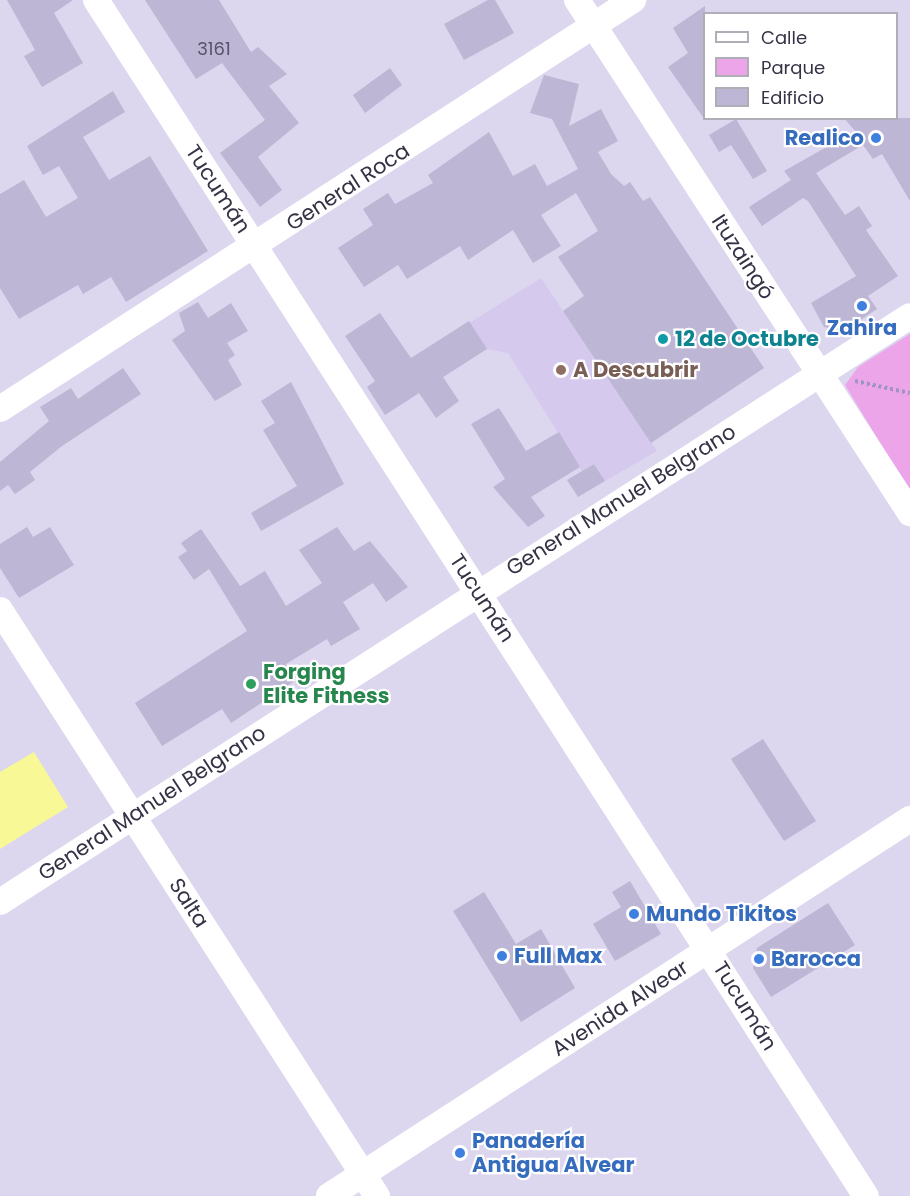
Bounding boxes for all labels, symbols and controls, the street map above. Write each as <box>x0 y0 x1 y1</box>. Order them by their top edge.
legend <box>703 12 898 120</box>
text: Calle <box>761 25 807 50</box>
house number: 3161 <box>197 38 231 60</box>
text: Parque <box>761 55 825 80</box>
text: Edificio <box>761 85 824 110</box>
place label: Realico <box>785 125 864 151</box>
marker: Realico <box>869 131 883 145</box>
street label: General Roca <box>282 138 414 236</box>
street label: Tucumán <box>180 140 256 238</box>
street label: Ituzaingó <box>706 210 780 304</box>
marker: Zahira <box>855 299 869 313</box>
place label: Zahira <box>827 315 897 341</box>
place label: 12 de Octubre <box>675 326 819 352</box>
marker: 12 de Octubre <box>656 332 670 346</box>
place label: A Descubrir <box>573 357 698 383</box>
marker: A Descubrir <box>554 363 568 377</box>
street label: General Manuel Belgrano <box>502 419 740 581</box>
street label: Tucumán <box>444 549 520 647</box>
place label: Forging Elite Fitness <box>263 659 389 709</box>
marker: Forging Elite Fitness <box>244 677 258 691</box>
street label: General Manuel Belgrano <box>34 720 270 886</box>
street label: Salta <box>164 874 214 932</box>
place label: Mundo Tikitos <box>646 901 797 927</box>
marker: Mundo Tikitos <box>627 907 641 921</box>
place label: Full Max <box>514 943 602 969</box>
place label: Barocca <box>771 946 861 972</box>
marker: Full Max <box>495 949 509 963</box>
marker: Barocca <box>752 952 766 966</box>
street label: Avenida Alvear <box>547 954 693 1062</box>
street label: Tucumán <box>708 957 782 1055</box>
place label: Panadería Antigua Alvear <box>472 1128 634 1178</box>
marker: Panadería Antigua Alvear <box>453 1146 467 1160</box>

